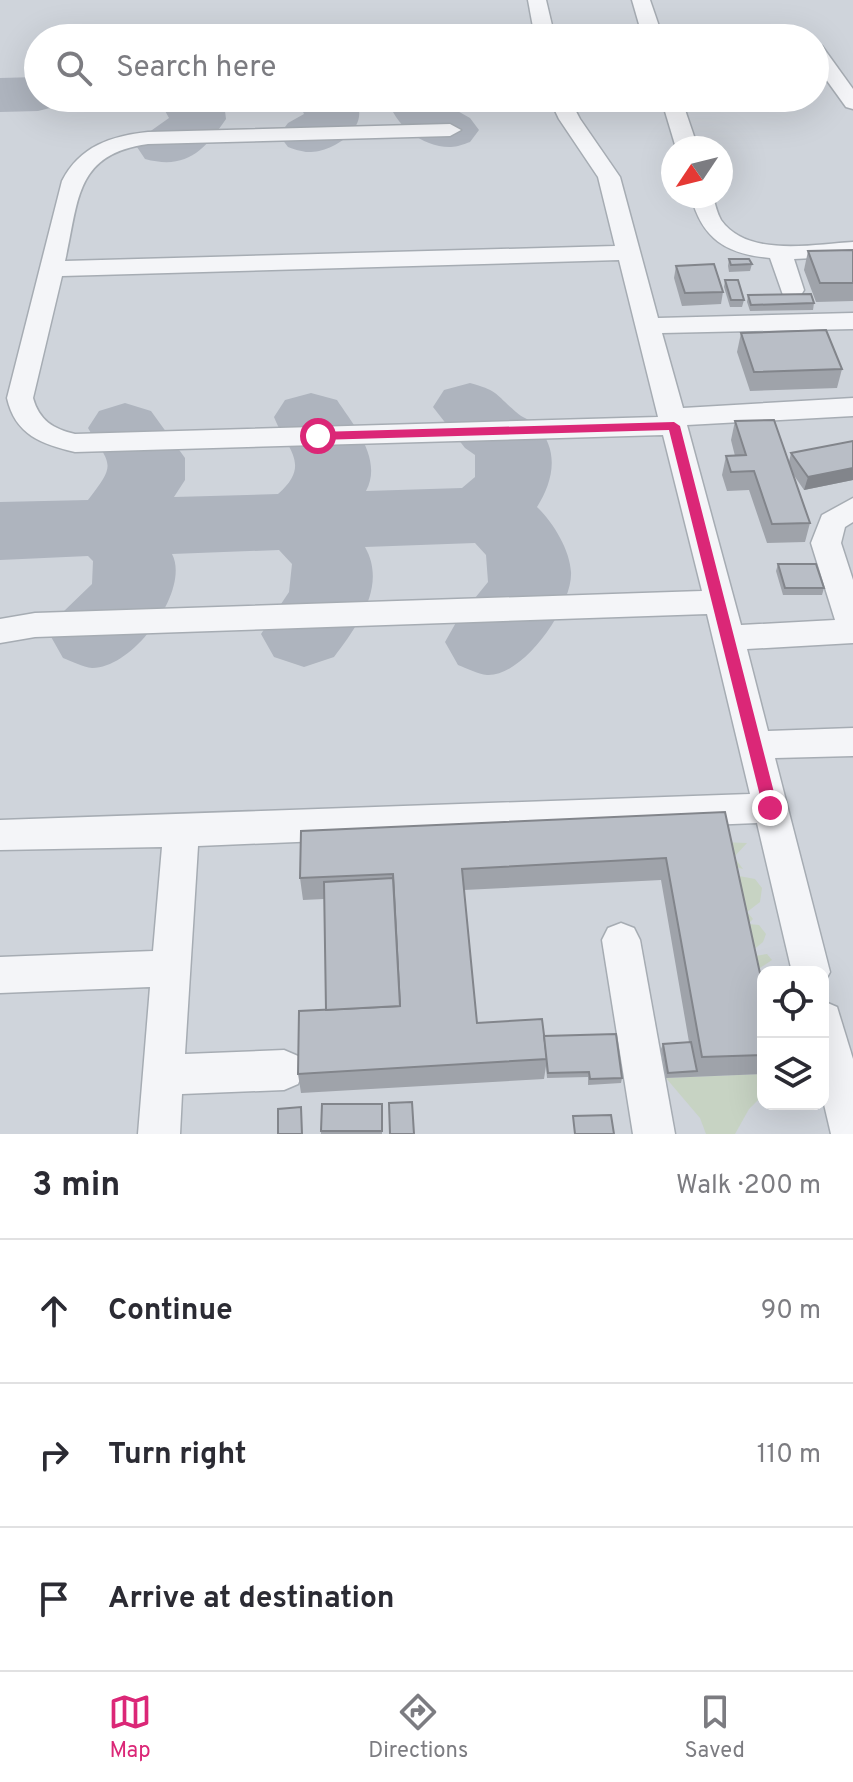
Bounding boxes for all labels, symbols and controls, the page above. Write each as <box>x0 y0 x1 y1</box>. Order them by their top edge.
search box <box>24 24 829 112</box>
icon: search <box>52 46 96 90</box>
text: Search here <box>116 50 276 87</box>
north arrow <box>661 136 733 208</box>
route start <box>300 418 336 454</box>
route end <box>752 790 788 826</box>
map controls <box>757 966 829 1110</box>
button: locate <box>757 966 829 1038</box>
button: layers <box>757 1038 829 1110</box>
text: 3 min <box>32 1165 120 1208</box>
text: Walk · 200 m <box>676 1170 821 1203</box>
icon: ahead <box>32 1289 76 1333</box>
text: Continue <box>108 1293 233 1330</box>
text: 90 m <box>761 1295 821 1328</box>
icon: right <box>32 1433 76 1477</box>
text: Turn right <box>108 1437 246 1474</box>
text: 110 m <box>757 1439 821 1472</box>
icon: arrive <box>32 1577 76 1621</box>
text: Arrive at destination <box>108 1581 394 1618</box>
tab: Map <box>108 1690 152 1765</box>
tab: Directions <box>368 1690 468 1765</box>
tab: Saved <box>684 1690 745 1765</box>

